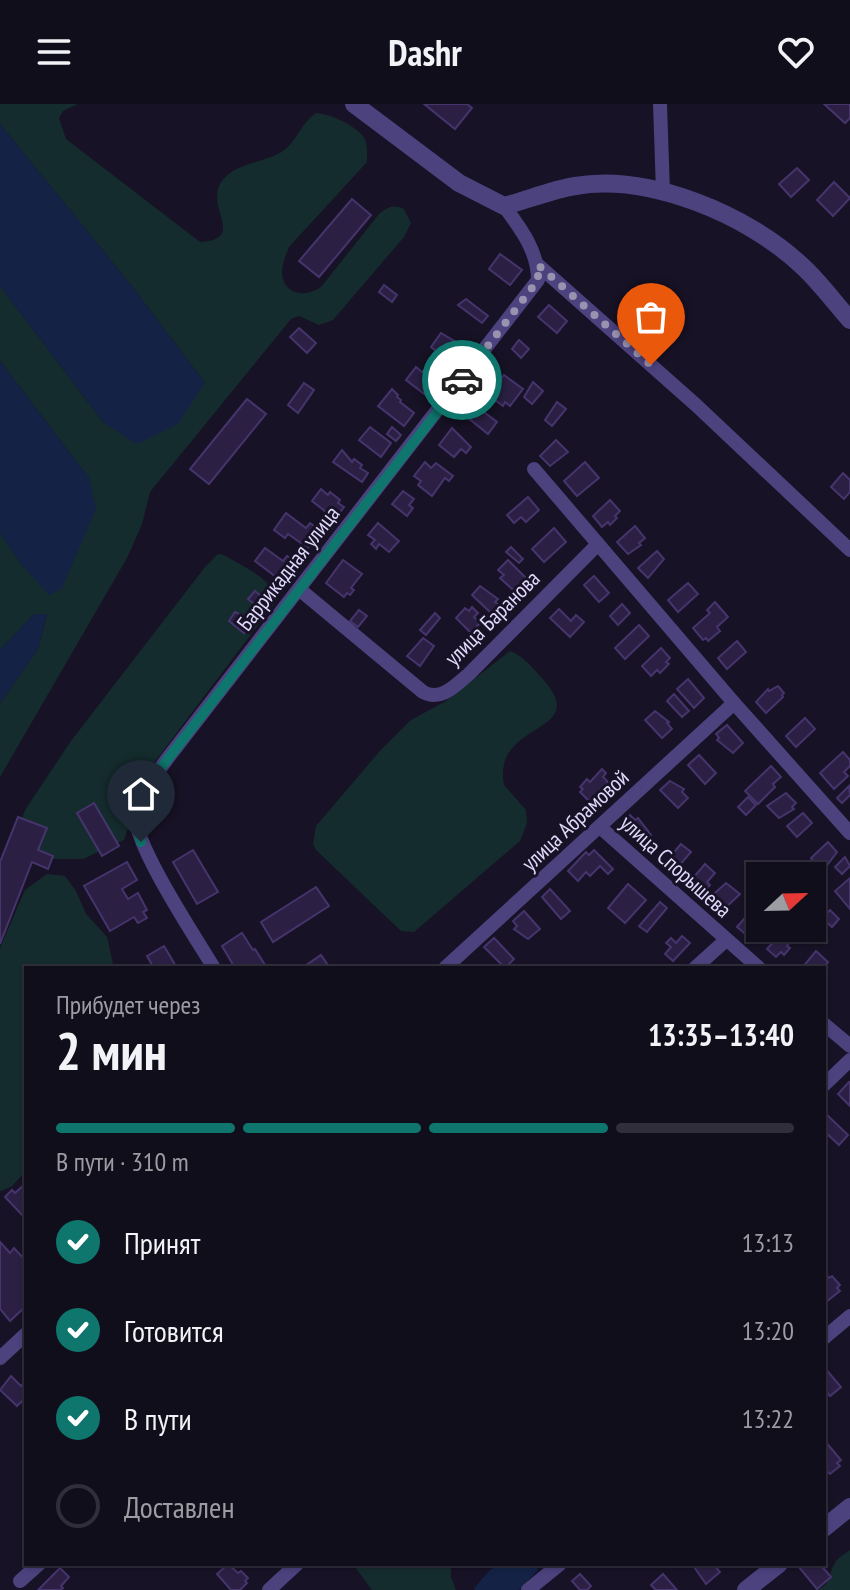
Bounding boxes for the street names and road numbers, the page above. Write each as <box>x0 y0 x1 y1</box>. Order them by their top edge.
street label: Баррикадная улица <box>231 500 345 636</box>
street label: улица Баранова <box>438 564 546 672</box>
street label: улица Абрамовой <box>516 763 634 877</box>
street label: улица Спорышева <box>615 809 737 923</box>

